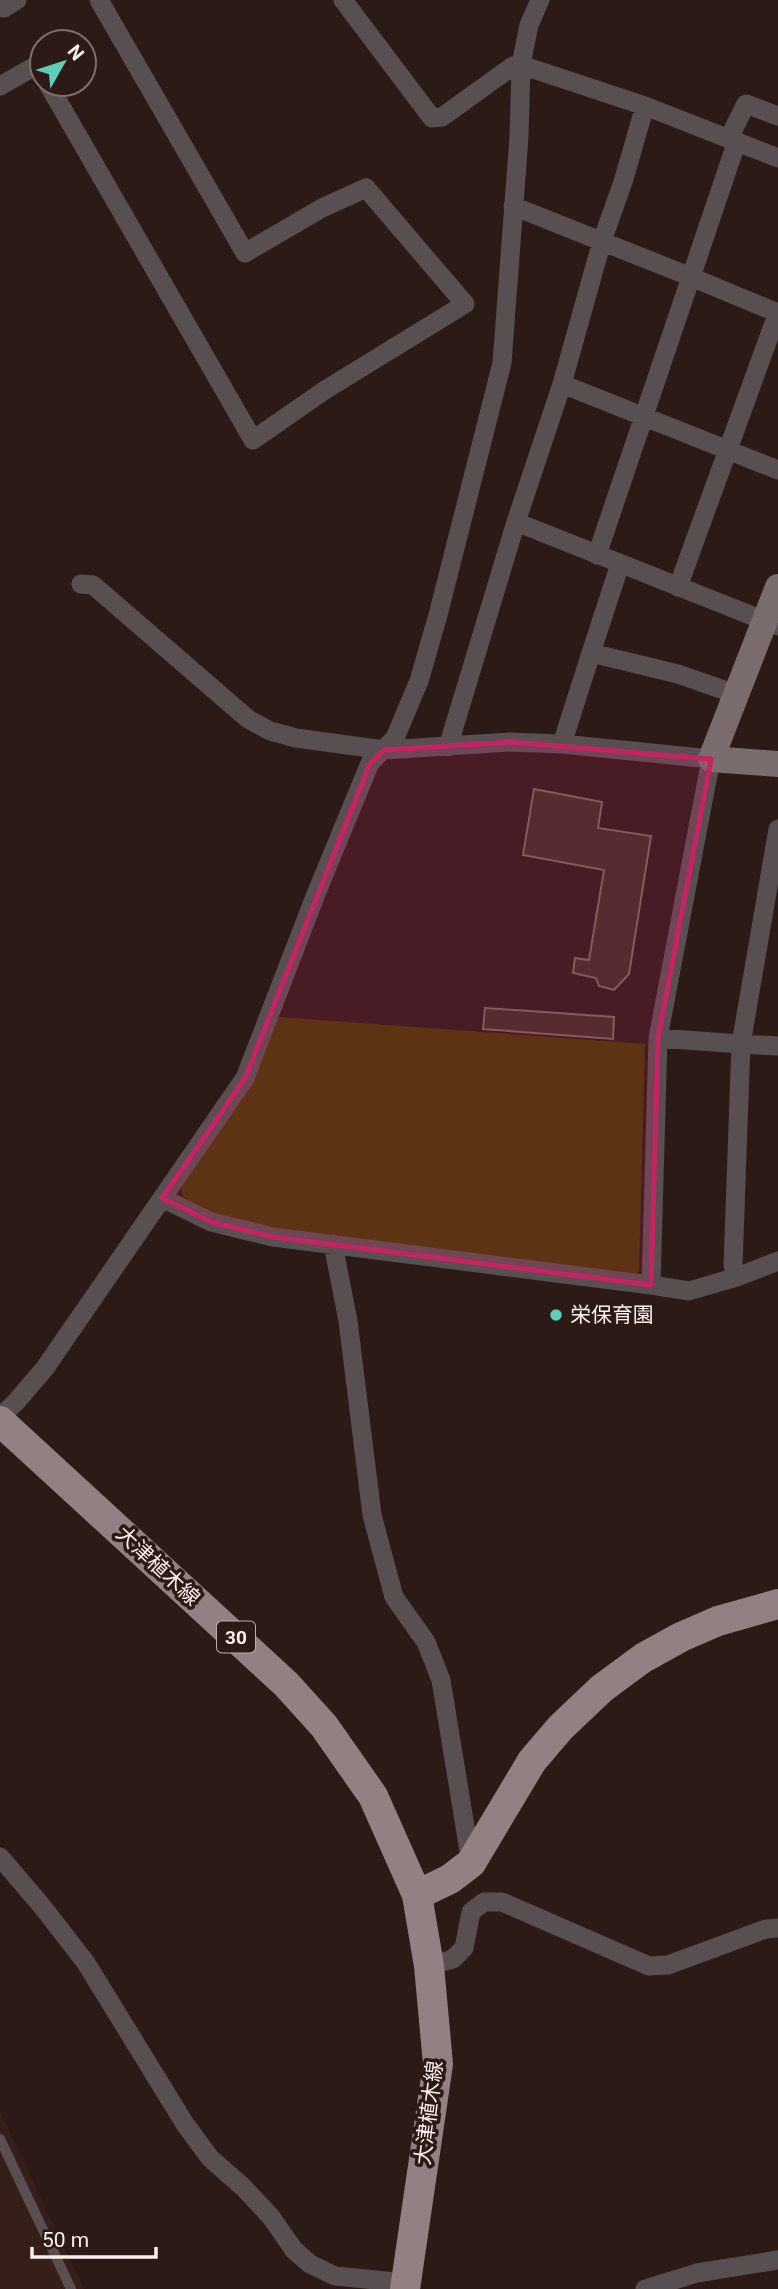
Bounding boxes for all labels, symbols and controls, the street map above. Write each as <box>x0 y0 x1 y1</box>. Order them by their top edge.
north arrow <box>28 28 98 98</box>
text: N <box>63 40 89 65</box>
place label: 栄保育園 <box>570 1303 654 1327</box>
marker: 栄保育園 <box>548 1307 564 1323</box>
street label: 大津植木線 <box>111 1521 205 1611</box>
road number: 30 <box>217 1622 255 1652</box>
street label: 大津植木線 <box>411 2059 447 2167</box>
scale bar <box>32 2216 156 2260</box>
text: 50 m <box>42 2228 89 2252</box>

